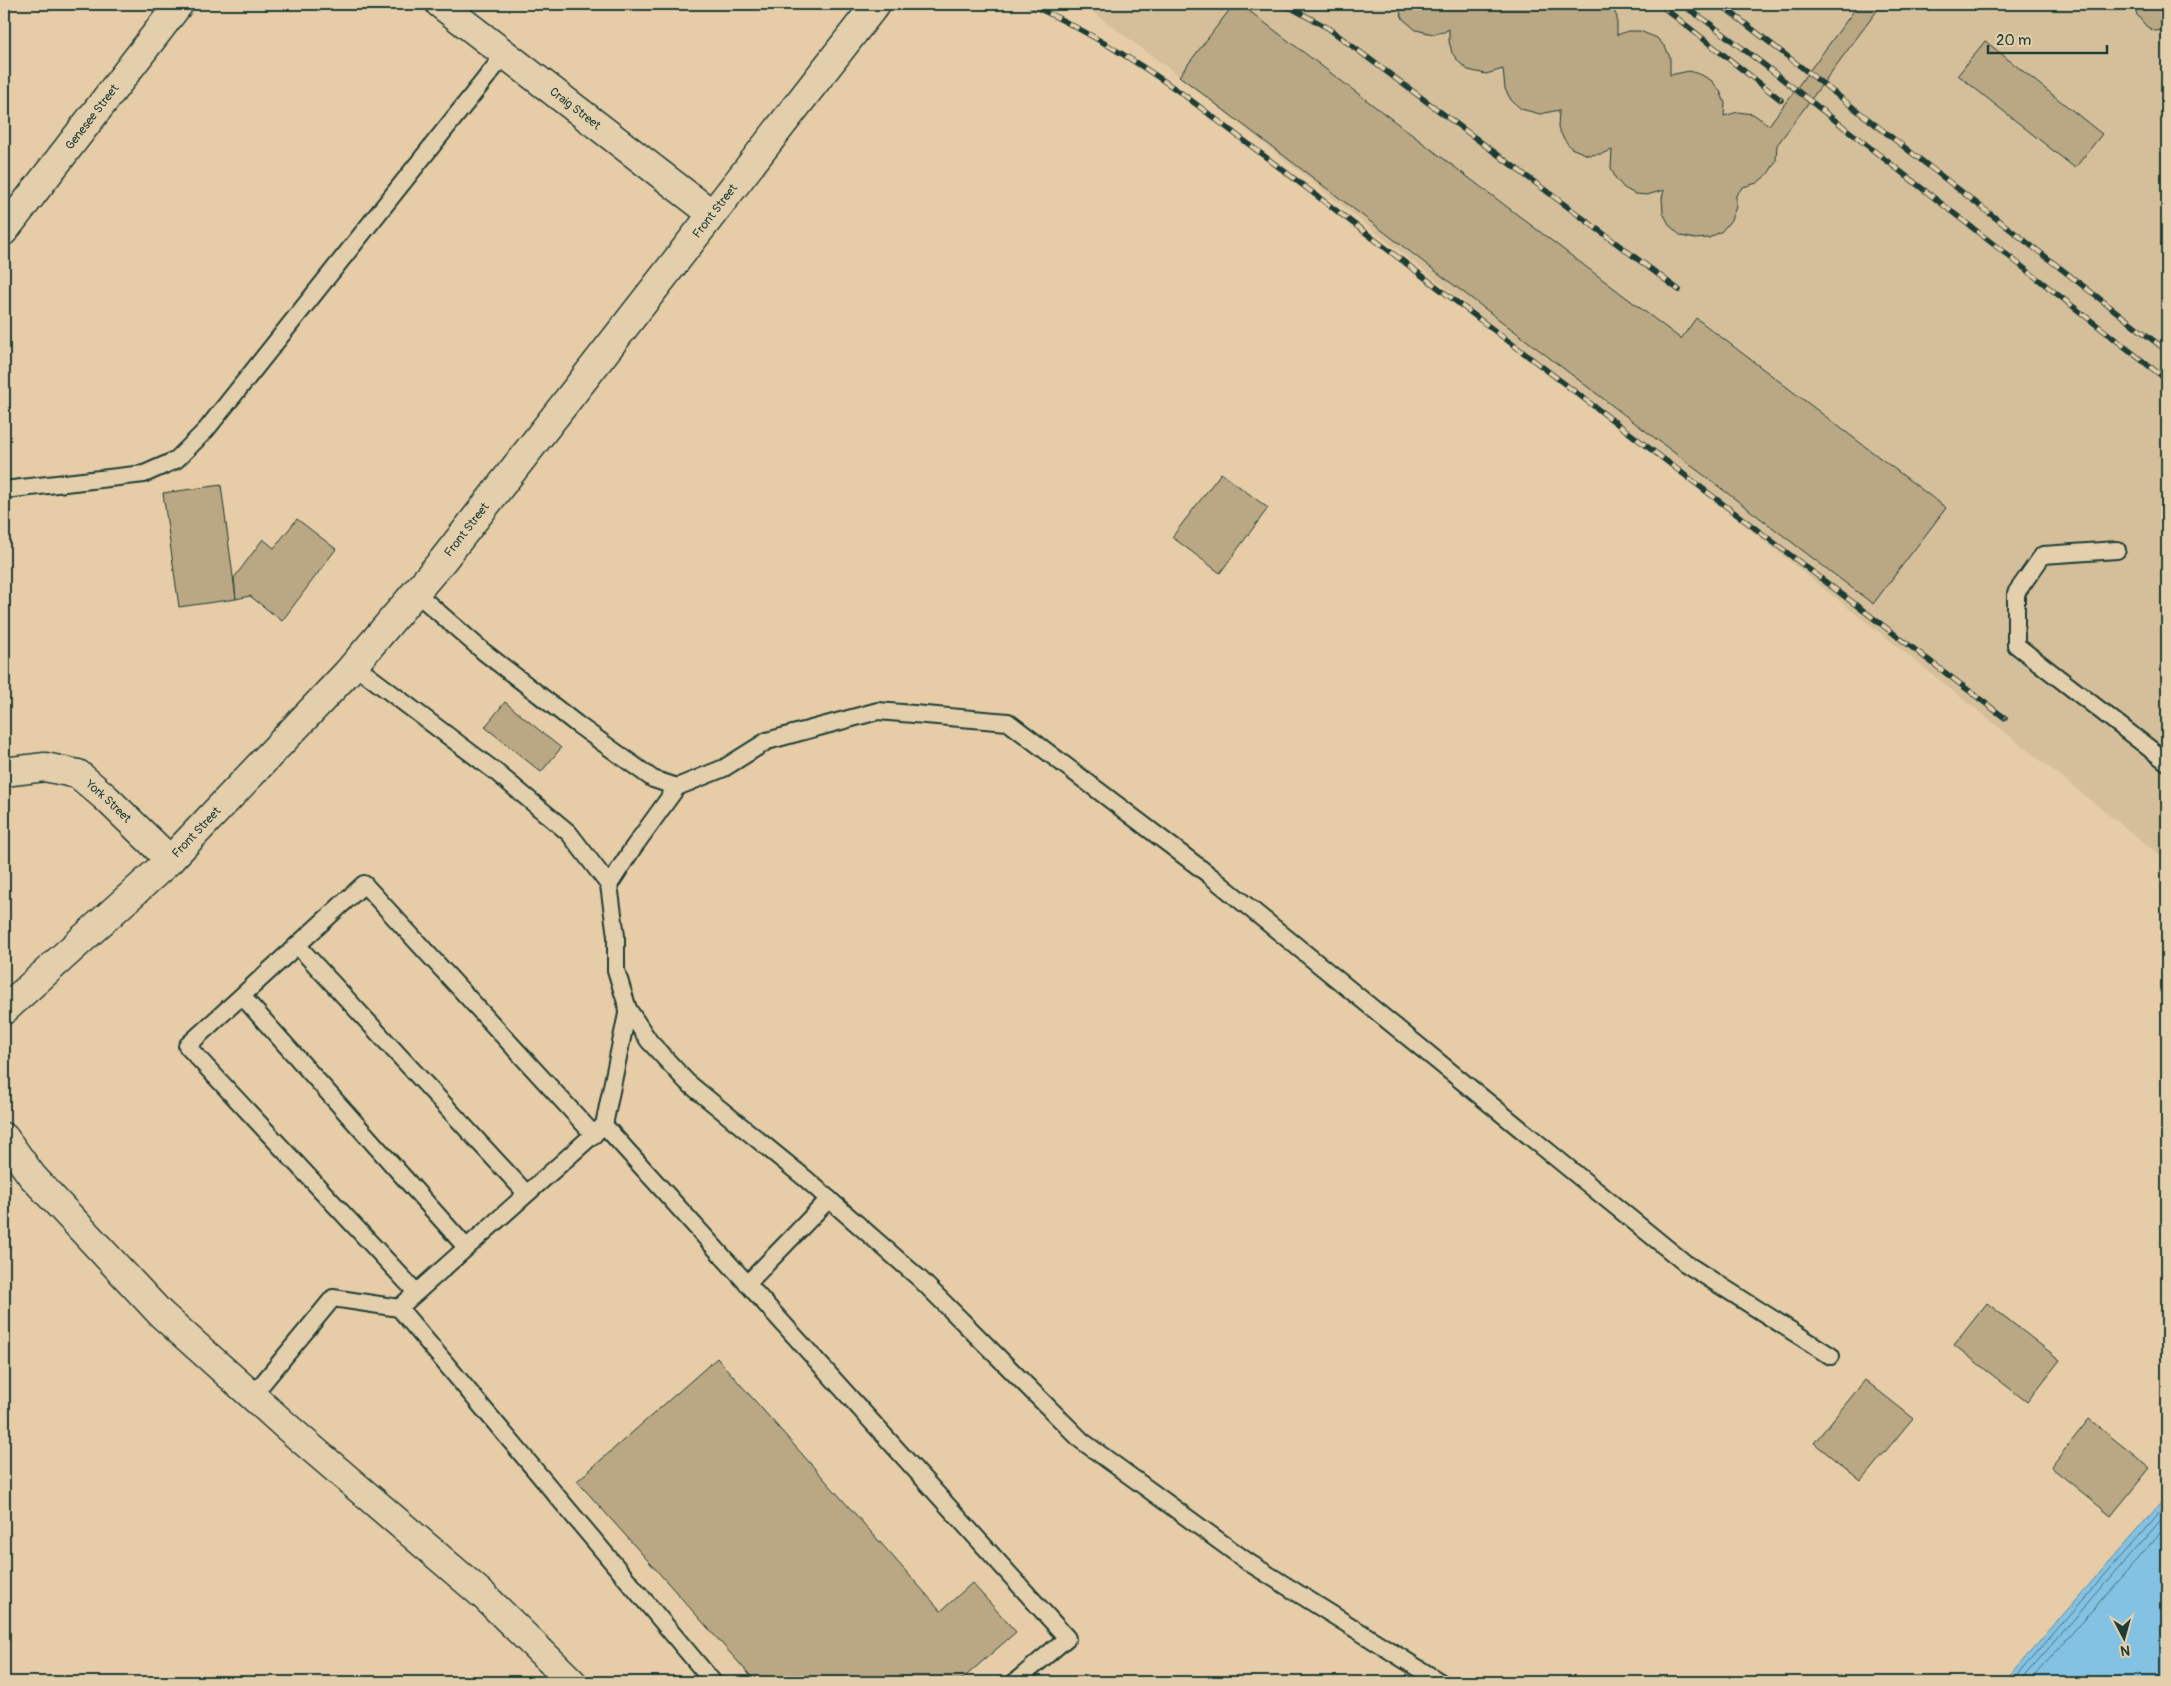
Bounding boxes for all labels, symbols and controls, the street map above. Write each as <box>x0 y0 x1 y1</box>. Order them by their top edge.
scale bar <box>1988 22 2107 54</box>
text: 20 m <box>1996 31 2031 50</box>
street label: Genesee Street <box>62 81 122 153</box>
street label: Craig Street <box>547 84 604 133</box>
street label: Front Street <box>689 181 741 241</box>
street label: Front Street <box>441 500 492 560</box>
street label: York Street <box>82 776 135 826</box>
street label: Front Street <box>169 804 224 861</box>
north arrow <box>2098 1614 2148 1664</box>
text: N <box>2120 1641 2131 1659</box>

